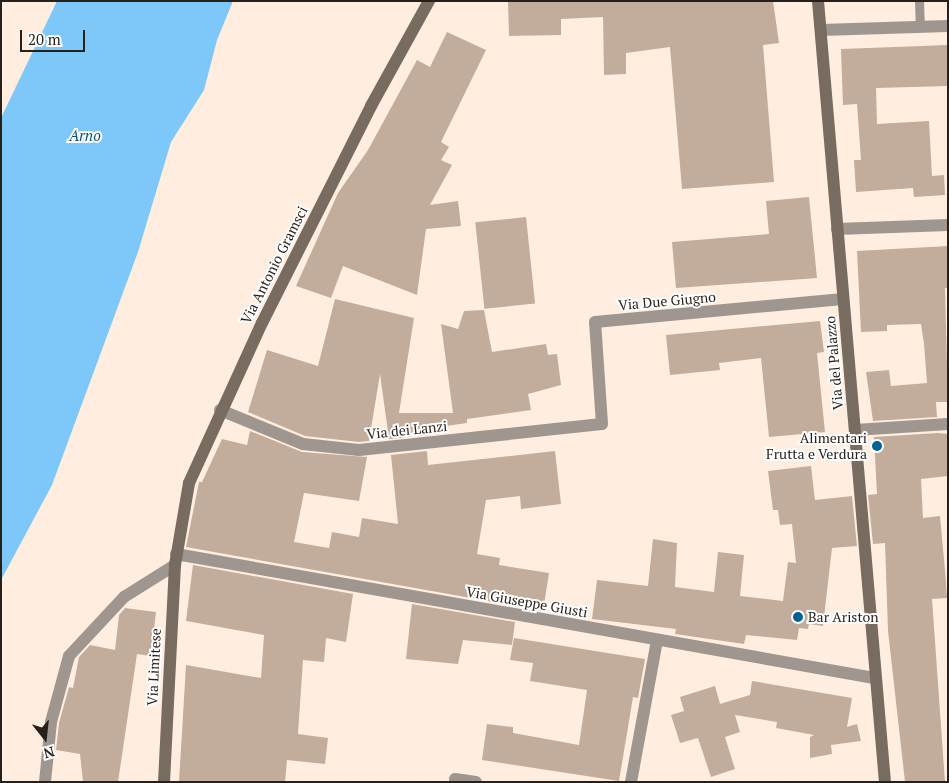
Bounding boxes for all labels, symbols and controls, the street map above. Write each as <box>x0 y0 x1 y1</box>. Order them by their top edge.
scale bar <box>22 20 88 52</box>
text: 20 m <box>28 29 61 49</box>
water label: Arno <box>69 127 101 145</box>
street label: Via Antonio Gramsci <box>237 203 311 327</box>
street label: Via Due Giugno <box>617 288 717 314</box>
street label: Via del Palazzo <box>822 315 846 411</box>
street label: Via dei Lanzi <box>366 417 448 443</box>
place label: Alimentari Frutta e Verdura <box>766 430 867 462</box>
marker: Alimentari Frutta e Verdura <box>871 440 883 452</box>
street label: Via Giuseppe Giusti <box>465 583 589 621</box>
place label: Bar Ariston <box>808 609 879 625</box>
marker: Bar Ariston <box>792 611 804 623</box>
street label: Via Limitese <box>144 628 164 706</box>
north arrow <box>20 713 70 763</box>
text: N <box>42 742 57 763</box>

